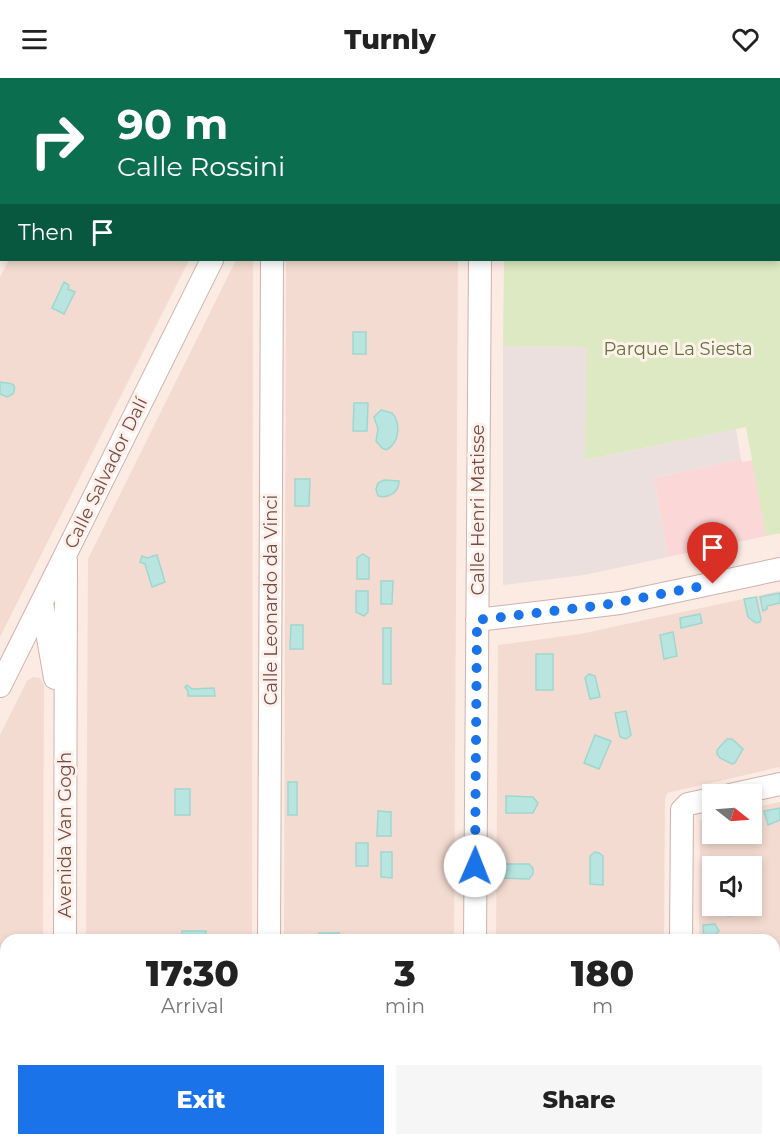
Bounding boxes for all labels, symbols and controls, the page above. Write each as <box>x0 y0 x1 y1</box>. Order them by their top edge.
icon: menu <box>18 23 51 56</box>
text: Turnly <box>344 23 436 56</box>
icon: heart <box>729 23 762 56</box>
text: 90 m <box>117 98 228 150</box>
icon: right <box>18 102 96 180</box>
text: Calle Rossini <box>117 150 285 183</box>
icon: arrive <box>86 216 119 249</box>
text: Then <box>18 219 74 246</box>
park label: Parque La Siesta <box>603 338 753 360</box>
street label: Calle Salvador Dalí <box>60 393 153 552</box>
street label: Calle Henri Matisse <box>467 424 489 596</box>
street label: Calle Leonardo da Vinci <box>260 495 282 705</box>
pin <box>687 522 738 584</box>
icon: arrive <box>696 531 729 564</box>
street label: Avenida Van Gogh <box>54 752 76 918</box>
north arrow <box>702 784 762 844</box>
map controls <box>702 784 762 916</box>
position arrow <box>443 834 507 898</box>
button: sound <box>702 856 762 916</box>
text: 17:30 <box>146 951 239 995</box>
text: 3 <box>394 951 416 995</box>
text: 180 <box>571 951 634 995</box>
text: Arrival <box>161 994 224 1018</box>
text: min <box>385 994 425 1018</box>
text: m <box>592 994 613 1018</box>
button: Exit <box>18 1065 384 1134</box>
button: Share <box>396 1065 762 1134</box>

